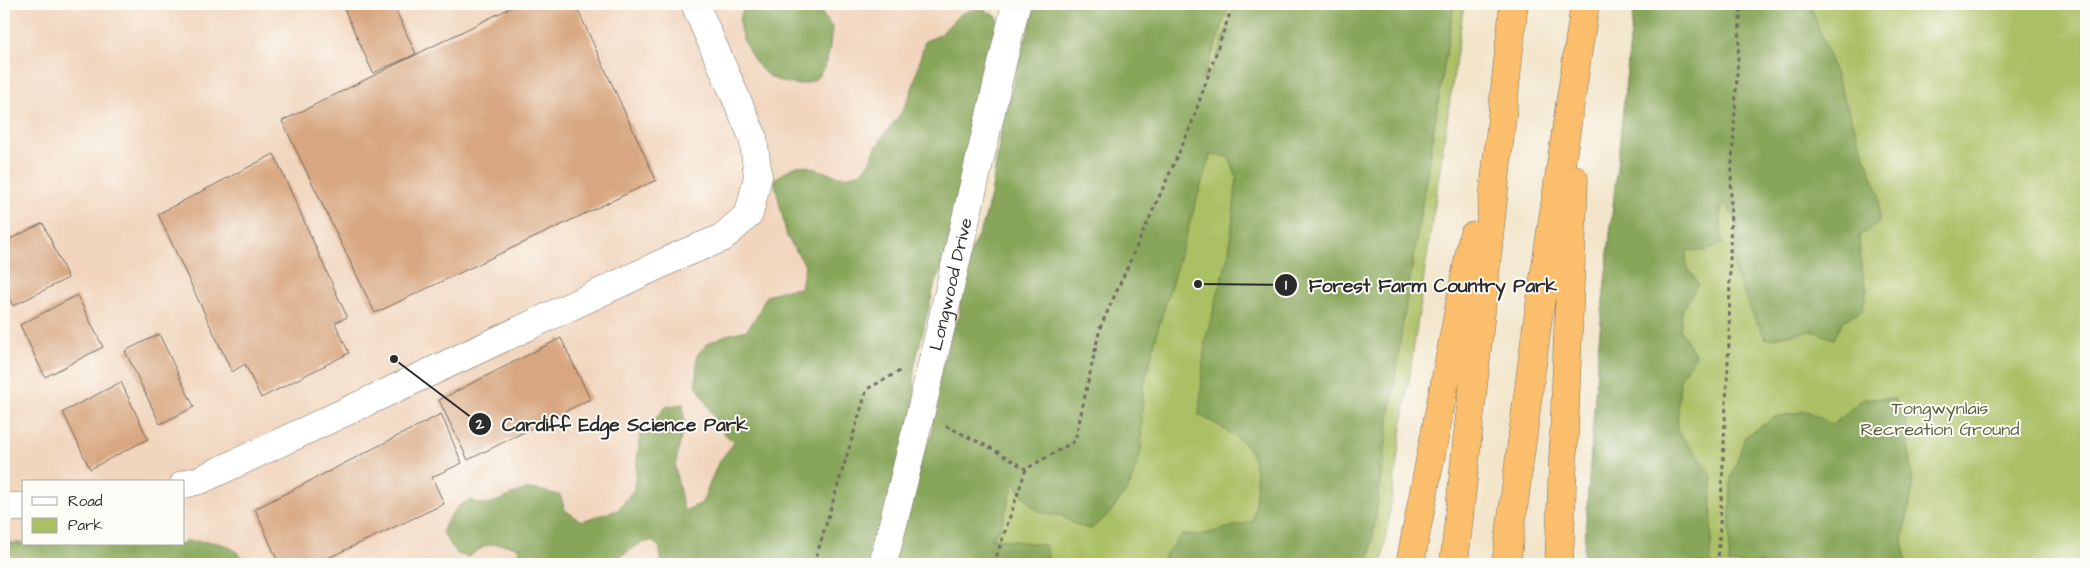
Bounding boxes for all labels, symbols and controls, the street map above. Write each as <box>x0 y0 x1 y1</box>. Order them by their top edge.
street label: Longwood Drive <box>924 215 979 353</box>
callout: Forest Farm Country Park <box>1274 268 1567 302</box>
text: Forest Farm Country Park <box>1309 273 1558 301</box>
text: 1 <box>1285 275 1287 296</box>
park label: Tongwynlais Recreation Ground <box>1860 396 2020 442</box>
callout: Cardiff Edge Science Park <box>467 407 758 441</box>
text: Cardiff Edge Science Park <box>502 412 748 440</box>
text: 2 <box>475 414 485 435</box>
legend <box>22 480 185 546</box>
text: Road <box>68 491 103 512</box>
text: Park <box>68 515 103 536</box>

